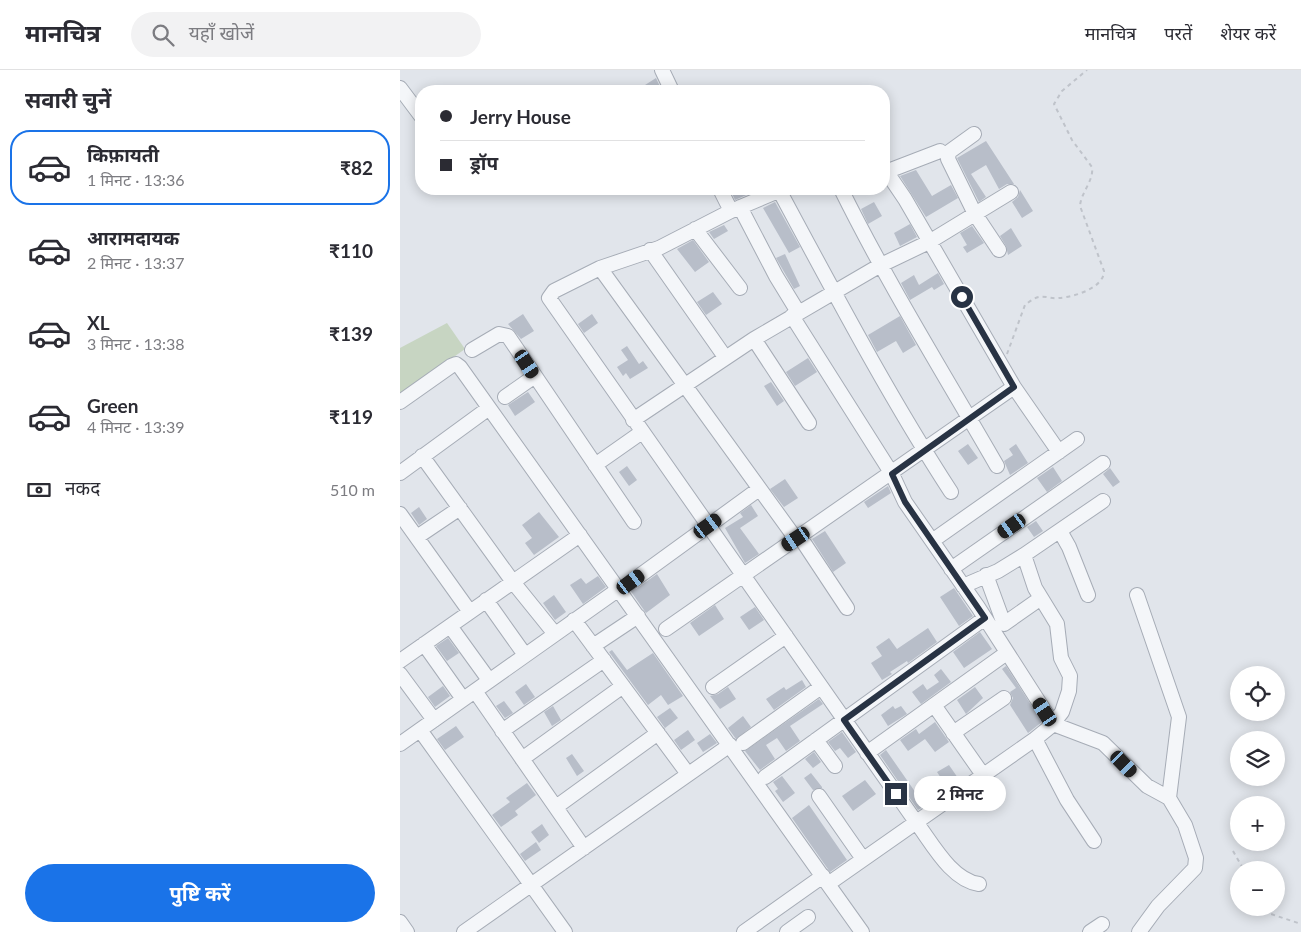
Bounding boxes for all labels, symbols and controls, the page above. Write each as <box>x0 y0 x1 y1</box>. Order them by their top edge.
search box <box>131 12 481 57</box>
text: मानचित्र <box>25 18 101 47</box>
icon: search <box>149 21 177 49</box>
text: यहाँ खोजें <box>189 21 254 44</box>
text: मानचित्र <box>1085 22 1136 44</box>
text: परतें <box>1164 22 1192 44</box>
text: शेयर करें <box>1220 22 1276 44</box>
text: सवारी चुनें <box>25 86 111 113</box>
text: Jerry House <box>470 105 571 128</box>
text: किफ़ायती <box>87 143 159 166</box>
icon: car <box>27 145 72 190</box>
text: ड्रॉप <box>470 151 498 174</box>
text: ₹82 <box>340 156 373 179</box>
text: 1 मिनट · 13:36 <box>87 170 185 189</box>
text: आरामदायक <box>87 226 179 249</box>
icon: car <box>27 228 72 273</box>
text: ₹110 <box>329 239 373 262</box>
text: 2 मिनट · 13:37 <box>87 253 185 272</box>
route start <box>951 286 973 308</box>
icon: car <box>27 311 72 356</box>
text: XL <box>87 311 110 334</box>
text: ₹139 <box>329 322 373 345</box>
text: 3 मिनट · 13:38 <box>87 334 185 353</box>
car <box>512 347 541 381</box>
icon: car <box>27 394 72 439</box>
text: Green <box>87 394 138 417</box>
text: ₹119 <box>329 405 373 428</box>
text: 4 मिनट · 13:39 <box>87 417 185 436</box>
icon: cash <box>25 476 53 504</box>
text: नकद <box>65 476 100 499</box>
text: 510 m <box>330 480 375 499</box>
car <box>691 511 724 541</box>
car <box>995 511 1028 541</box>
car <box>779 524 812 554</box>
car <box>614 567 647 597</box>
map controls <box>1230 666 1285 916</box>
button: locate <box>1230 666 1285 721</box>
car <box>1030 695 1059 729</box>
button: layers <box>1230 731 1285 786</box>
car <box>1108 748 1139 780</box>
callout: 2 मिनट <box>914 776 1006 812</box>
route end <box>885 783 907 805</box>
text: 2 मिनट <box>937 784 983 803</box>
button: + <box>1230 796 1285 851</box>
button: − <box>1230 861 1285 916</box>
button: पुष्टि करें <box>25 864 375 922</box>

